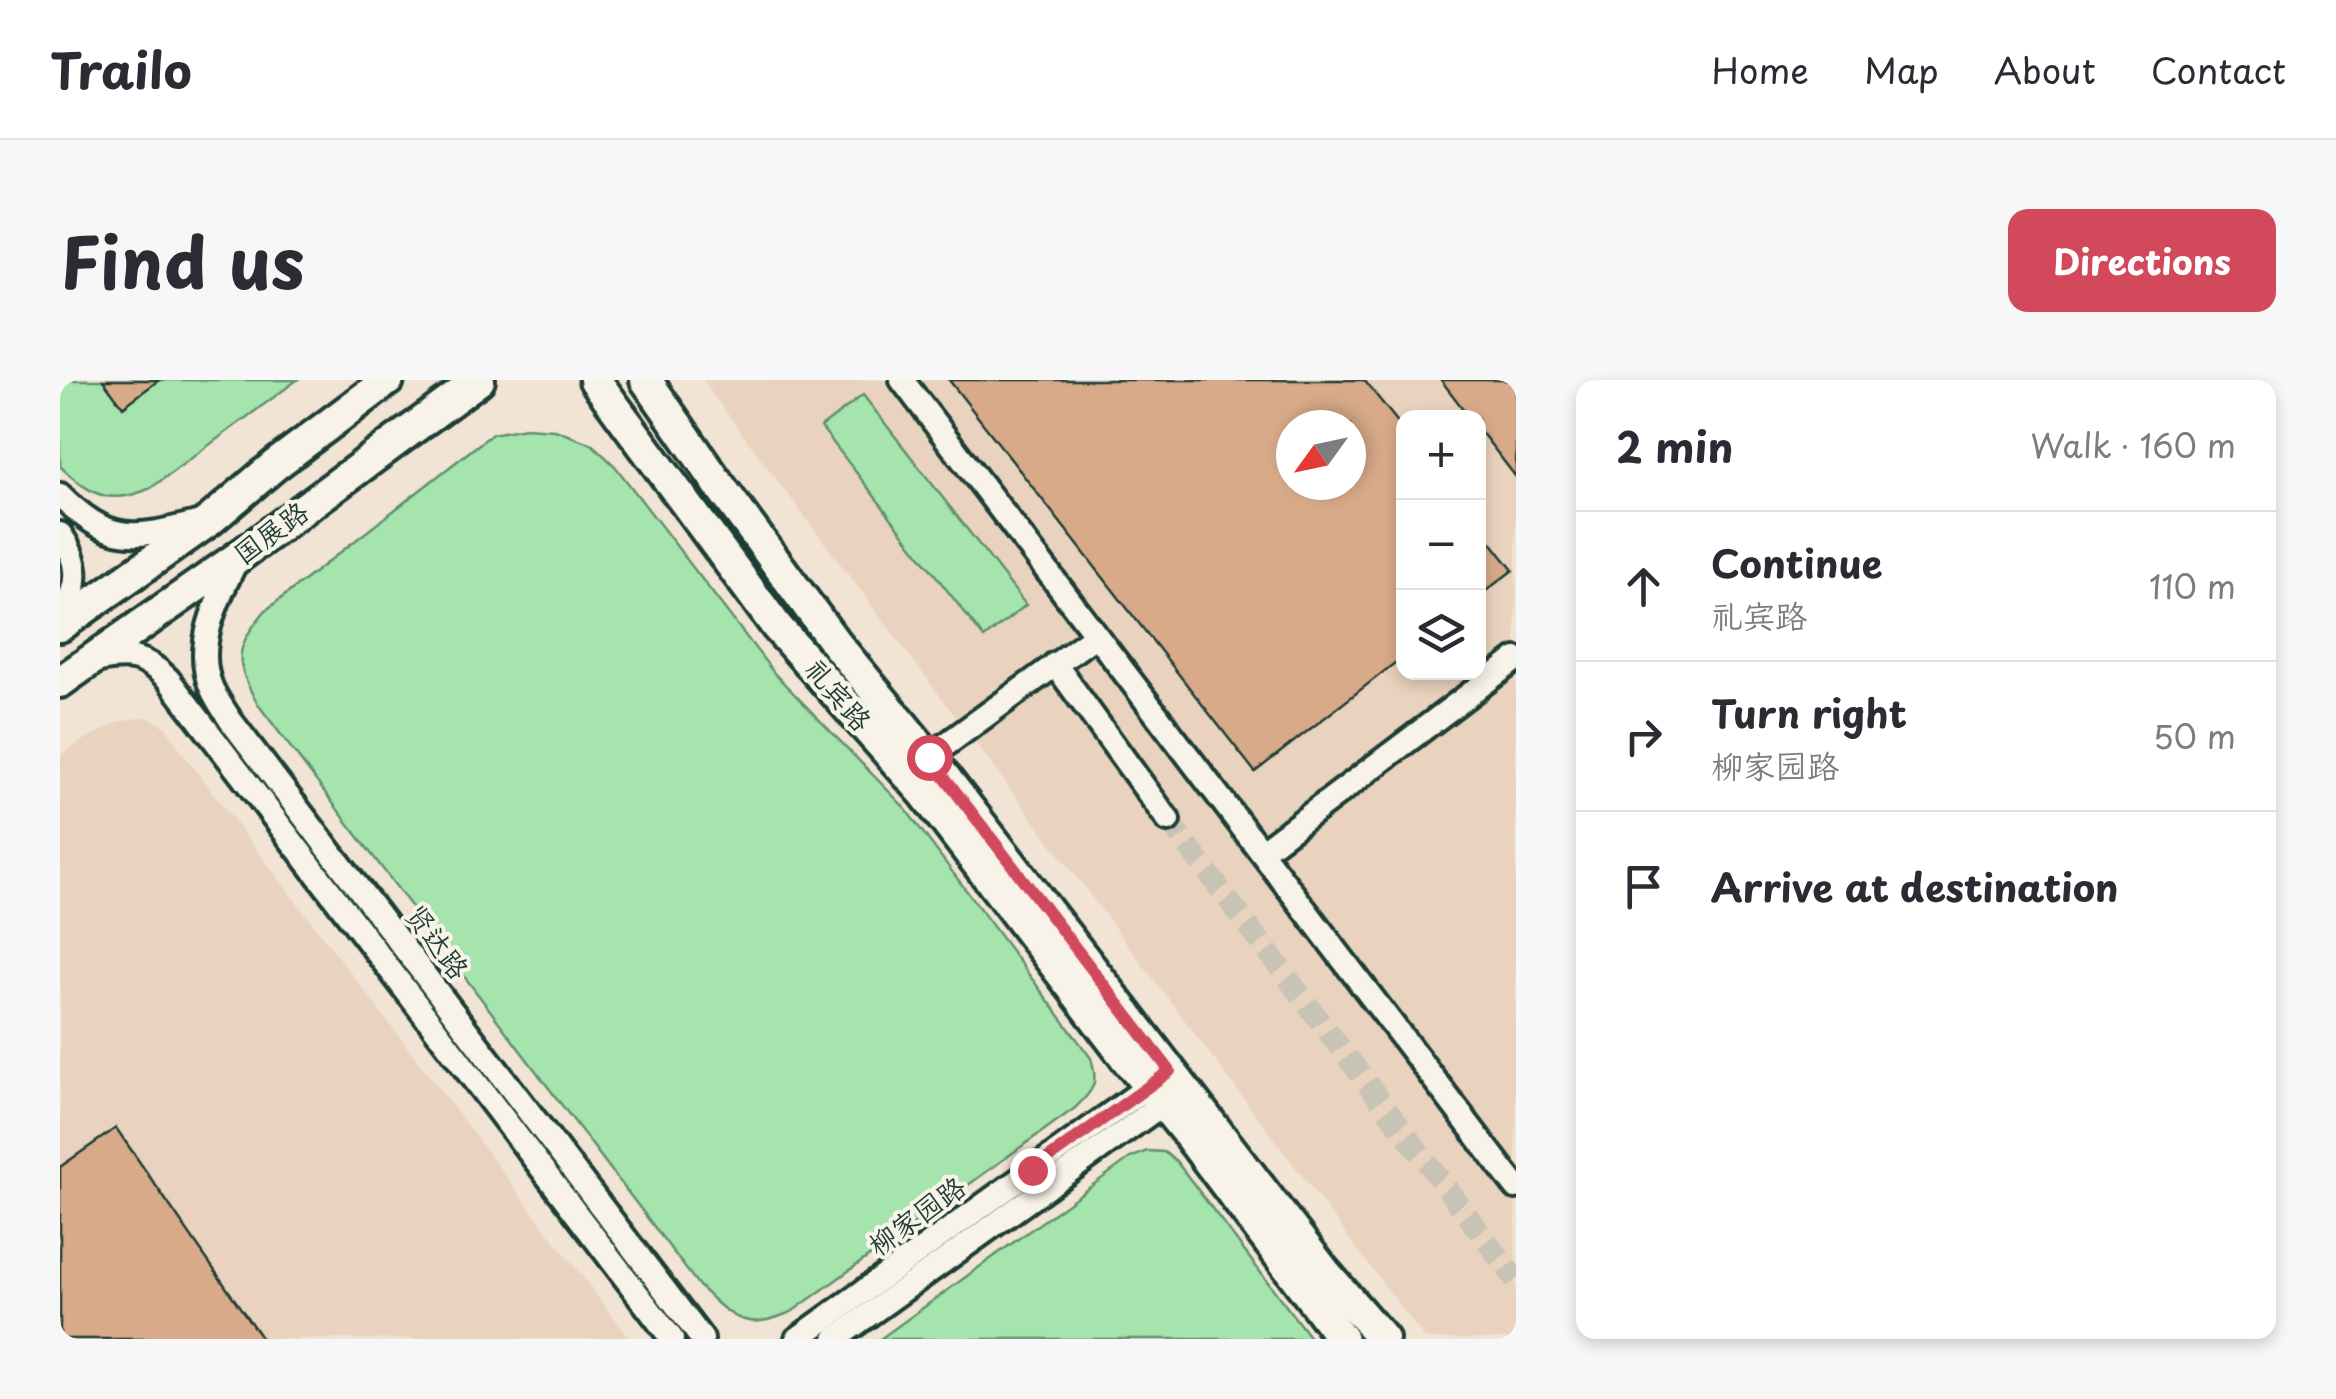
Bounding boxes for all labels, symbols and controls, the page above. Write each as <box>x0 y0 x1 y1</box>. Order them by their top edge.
text: Trailo <box>50 33 192 105</box>
text: Home <box>1712 43 1809 96</box>
text: Map <box>1864 43 1939 96</box>
text: About <box>1994 43 2096 96</box>
text: Contact <box>2151 43 2286 96</box>
text: Find us <box>60 207 305 313</box>
button: Directions <box>2008 209 2276 312</box>
north arrow <box>1276 410 1366 500</box>
map controls <box>1396 410 1486 680</box>
button: + <box>1396 410 1486 500</box>
text: 2 min <box>1616 414 1733 477</box>
text: Walk · 160 m <box>2030 421 2236 469</box>
street label: 国展路 <box>223 490 317 574</box>
button: − <box>1396 500 1486 590</box>
text: Continue <box>1711 534 1882 591</box>
icon: ahead <box>1616 559 1671 614</box>
text: 110 m <box>2149 562 2236 610</box>
button: layers <box>1396 590 1486 680</box>
text: 礼宾路 <box>1711 591 1807 639</box>
street label: 礼宾路 <box>795 648 883 740</box>
text: Turn right <box>1711 684 1907 741</box>
icon: right <box>1616 709 1671 764</box>
text: 50 m <box>2153 712 2236 760</box>
route start <box>907 735 953 781</box>
text: 柳家园路 <box>1711 741 1839 789</box>
text: Arrive at destination <box>1711 858 2119 915</box>
icon: arrive <box>1616 859 1671 914</box>
street label: 贤达路 <box>396 895 481 988</box>
route end <box>1010 1148 1056 1194</box>
street label: 柳家园路 <box>858 1164 974 1265</box>

